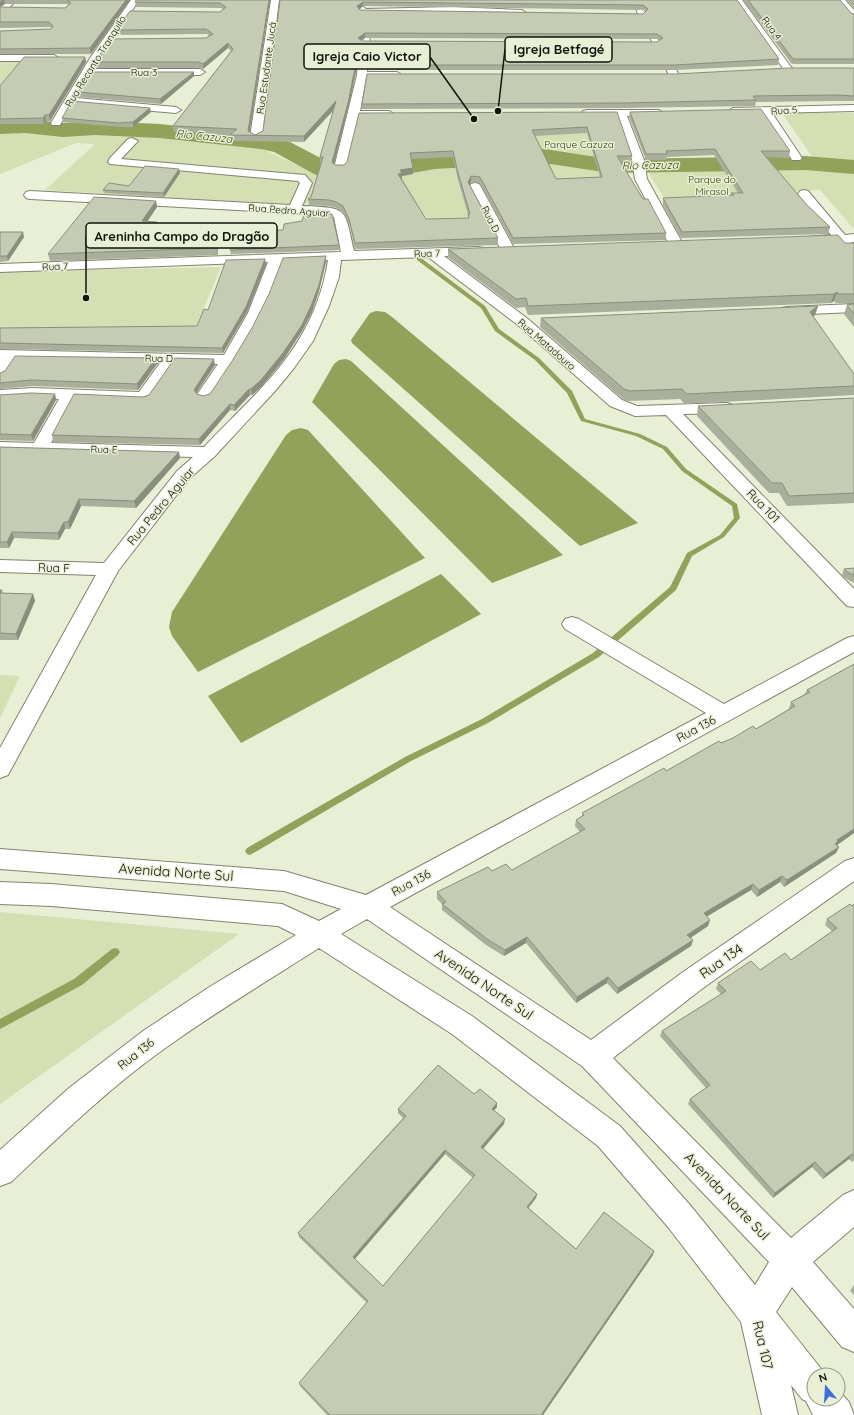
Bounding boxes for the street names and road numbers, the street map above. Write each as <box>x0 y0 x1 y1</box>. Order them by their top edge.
street label: Rua Recanto Tranquilo <box>62 13 129 110</box>
street label: Rua 4 <box>759 14 785 43</box>
street label: Rua Estudante Jucá <box>254 21 279 115</box>
street label: Rua 3 <box>131 66 157 79</box>
street label: Rua 5 <box>770 103 798 118</box>
street label: Rua Pedro Aguiar <box>248 201 330 220</box>
street label: Rua D <box>478 204 503 235</box>
street label: Rua 7 <box>414 247 440 260</box>
street label: Rua 7 <box>42 260 68 273</box>
street label: Rua Matadouro <box>515 316 578 373</box>
street label: Rua D <box>145 352 173 365</box>
street label: Rua E <box>90 443 118 456</box>
street label: Rua Pedro Aguiar <box>123 463 198 548</box>
street label: Rua 101 <box>744 486 783 526</box>
street label: Rua F <box>38 559 71 576</box>
street label: Rua 136 <box>673 712 719 745</box>
street label: Avenida Norte Sul <box>118 859 234 885</box>
street label: Rua 136 <box>388 866 434 899</box>
street label: Rua 134 <box>696 939 746 983</box>
street label: Avenida Norte Sul <box>431 944 537 1024</box>
street label: Rua 136 <box>114 1034 157 1073</box>
street label: Avenida Norte Sul <box>680 1148 774 1244</box>
street label: Rua 107 <box>749 1319 777 1371</box>

